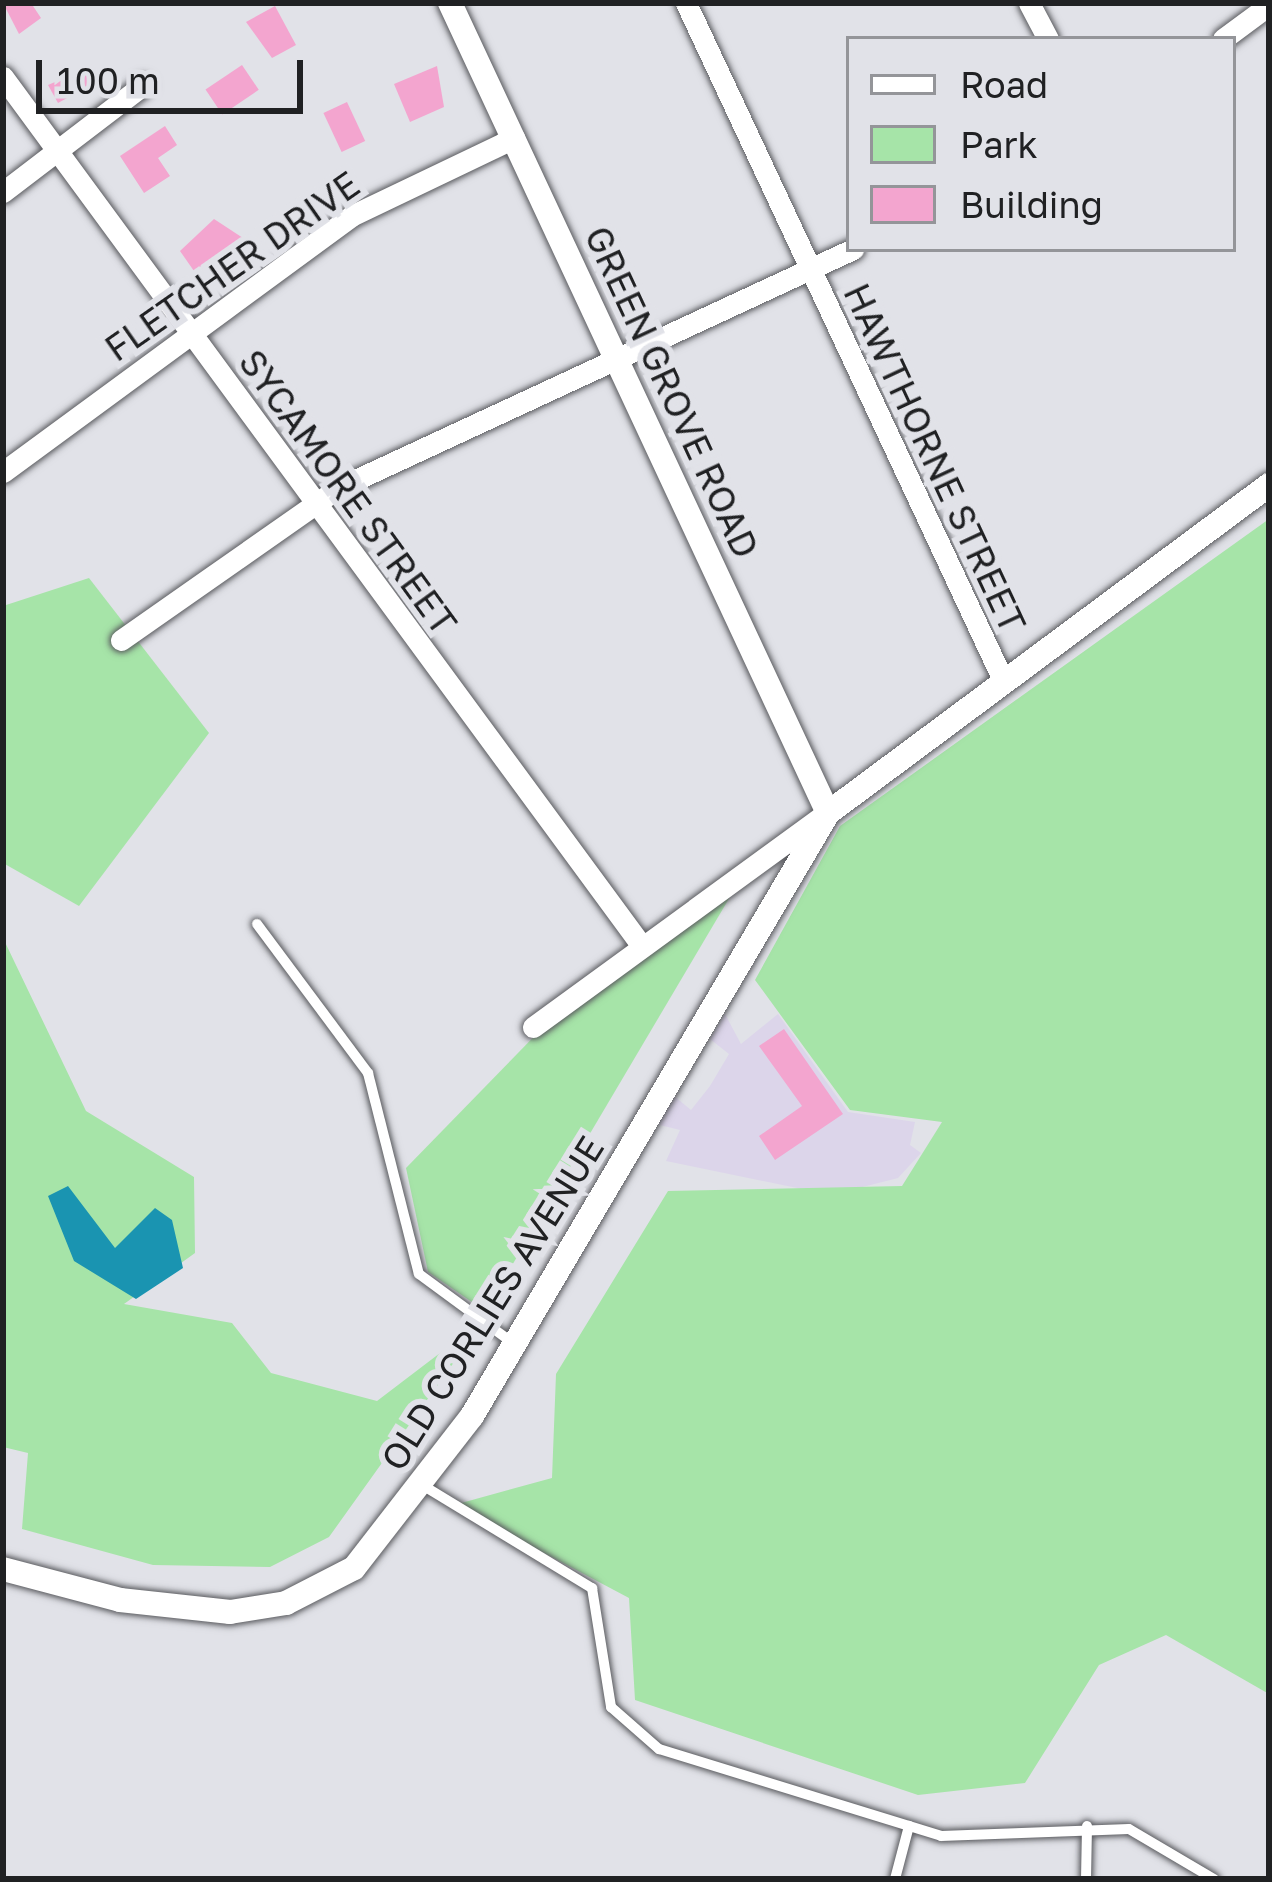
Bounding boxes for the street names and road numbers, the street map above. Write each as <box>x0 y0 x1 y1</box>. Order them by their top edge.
street label: FLETCHER DRIVE <box>97 162 367 370</box>
street label: GREEN GROVE ROAD <box>576 219 768 565</box>
street label: HAWTHORNE STREET <box>835 277 1035 639</box>
street label: SYCAMORE STREET <box>230 341 466 643</box>
street label: OLD CORLIES AVENUE <box>372 1128 612 1478</box>

